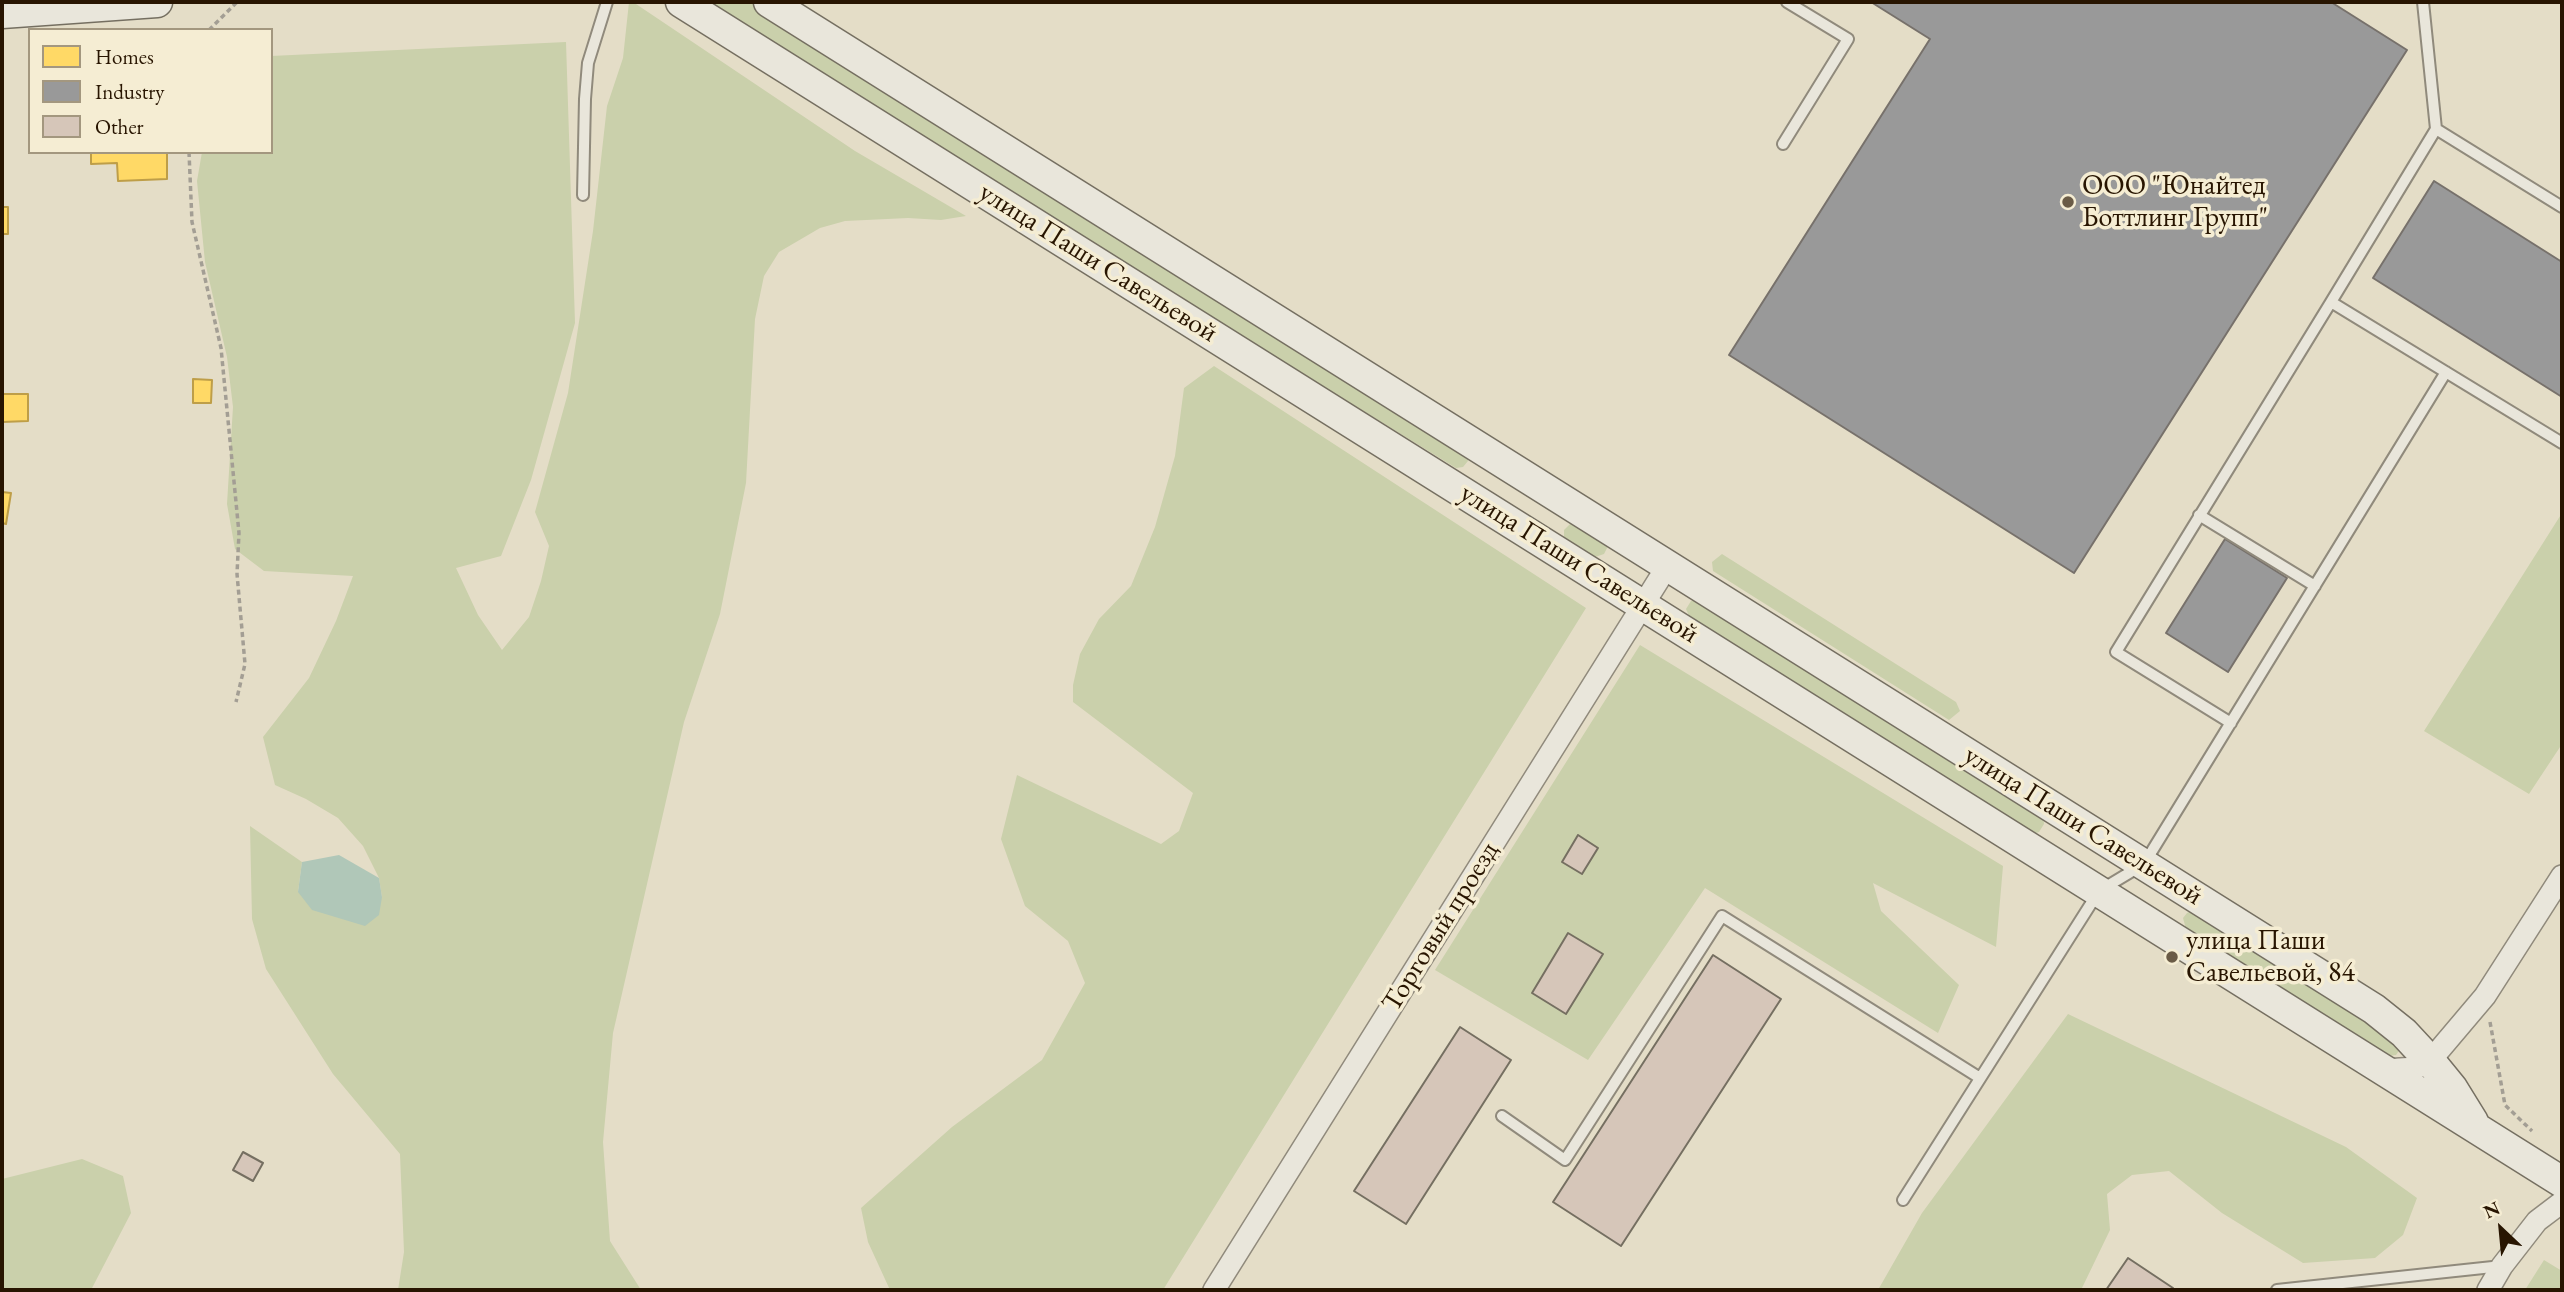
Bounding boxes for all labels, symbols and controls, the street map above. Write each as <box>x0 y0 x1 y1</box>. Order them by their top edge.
legend <box>28 28 273 154</box>
text: Homes <box>95 43 154 70</box>
text: Industry <box>95 78 165 105</box>
text: Other <box>95 113 144 140</box>
place label: ООО "Юнайтед Боттлинг Групп" <box>2082 169 2268 235</box>
street label: улица Паши Савельевой <box>972 176 1224 350</box>
marker: ООО "Юнайтед Боттлинг Групп" <box>2060 194 2076 210</box>
street label: улица Паши Савельевой <box>1453 477 1705 651</box>
street label: улица Паши Савельевой <box>1957 739 2209 913</box>
street label: Торговый проезд <box>1375 836 1507 1018</box>
place label: улица Паши Савельевой, 84 <box>2186 924 2355 990</box>
marker: улица Паши Савельевой, 84 <box>2164 949 2180 965</box>
north arrow <box>2466 1194 2536 1264</box>
text: N <box>2479 1195 2504 1224</box>

